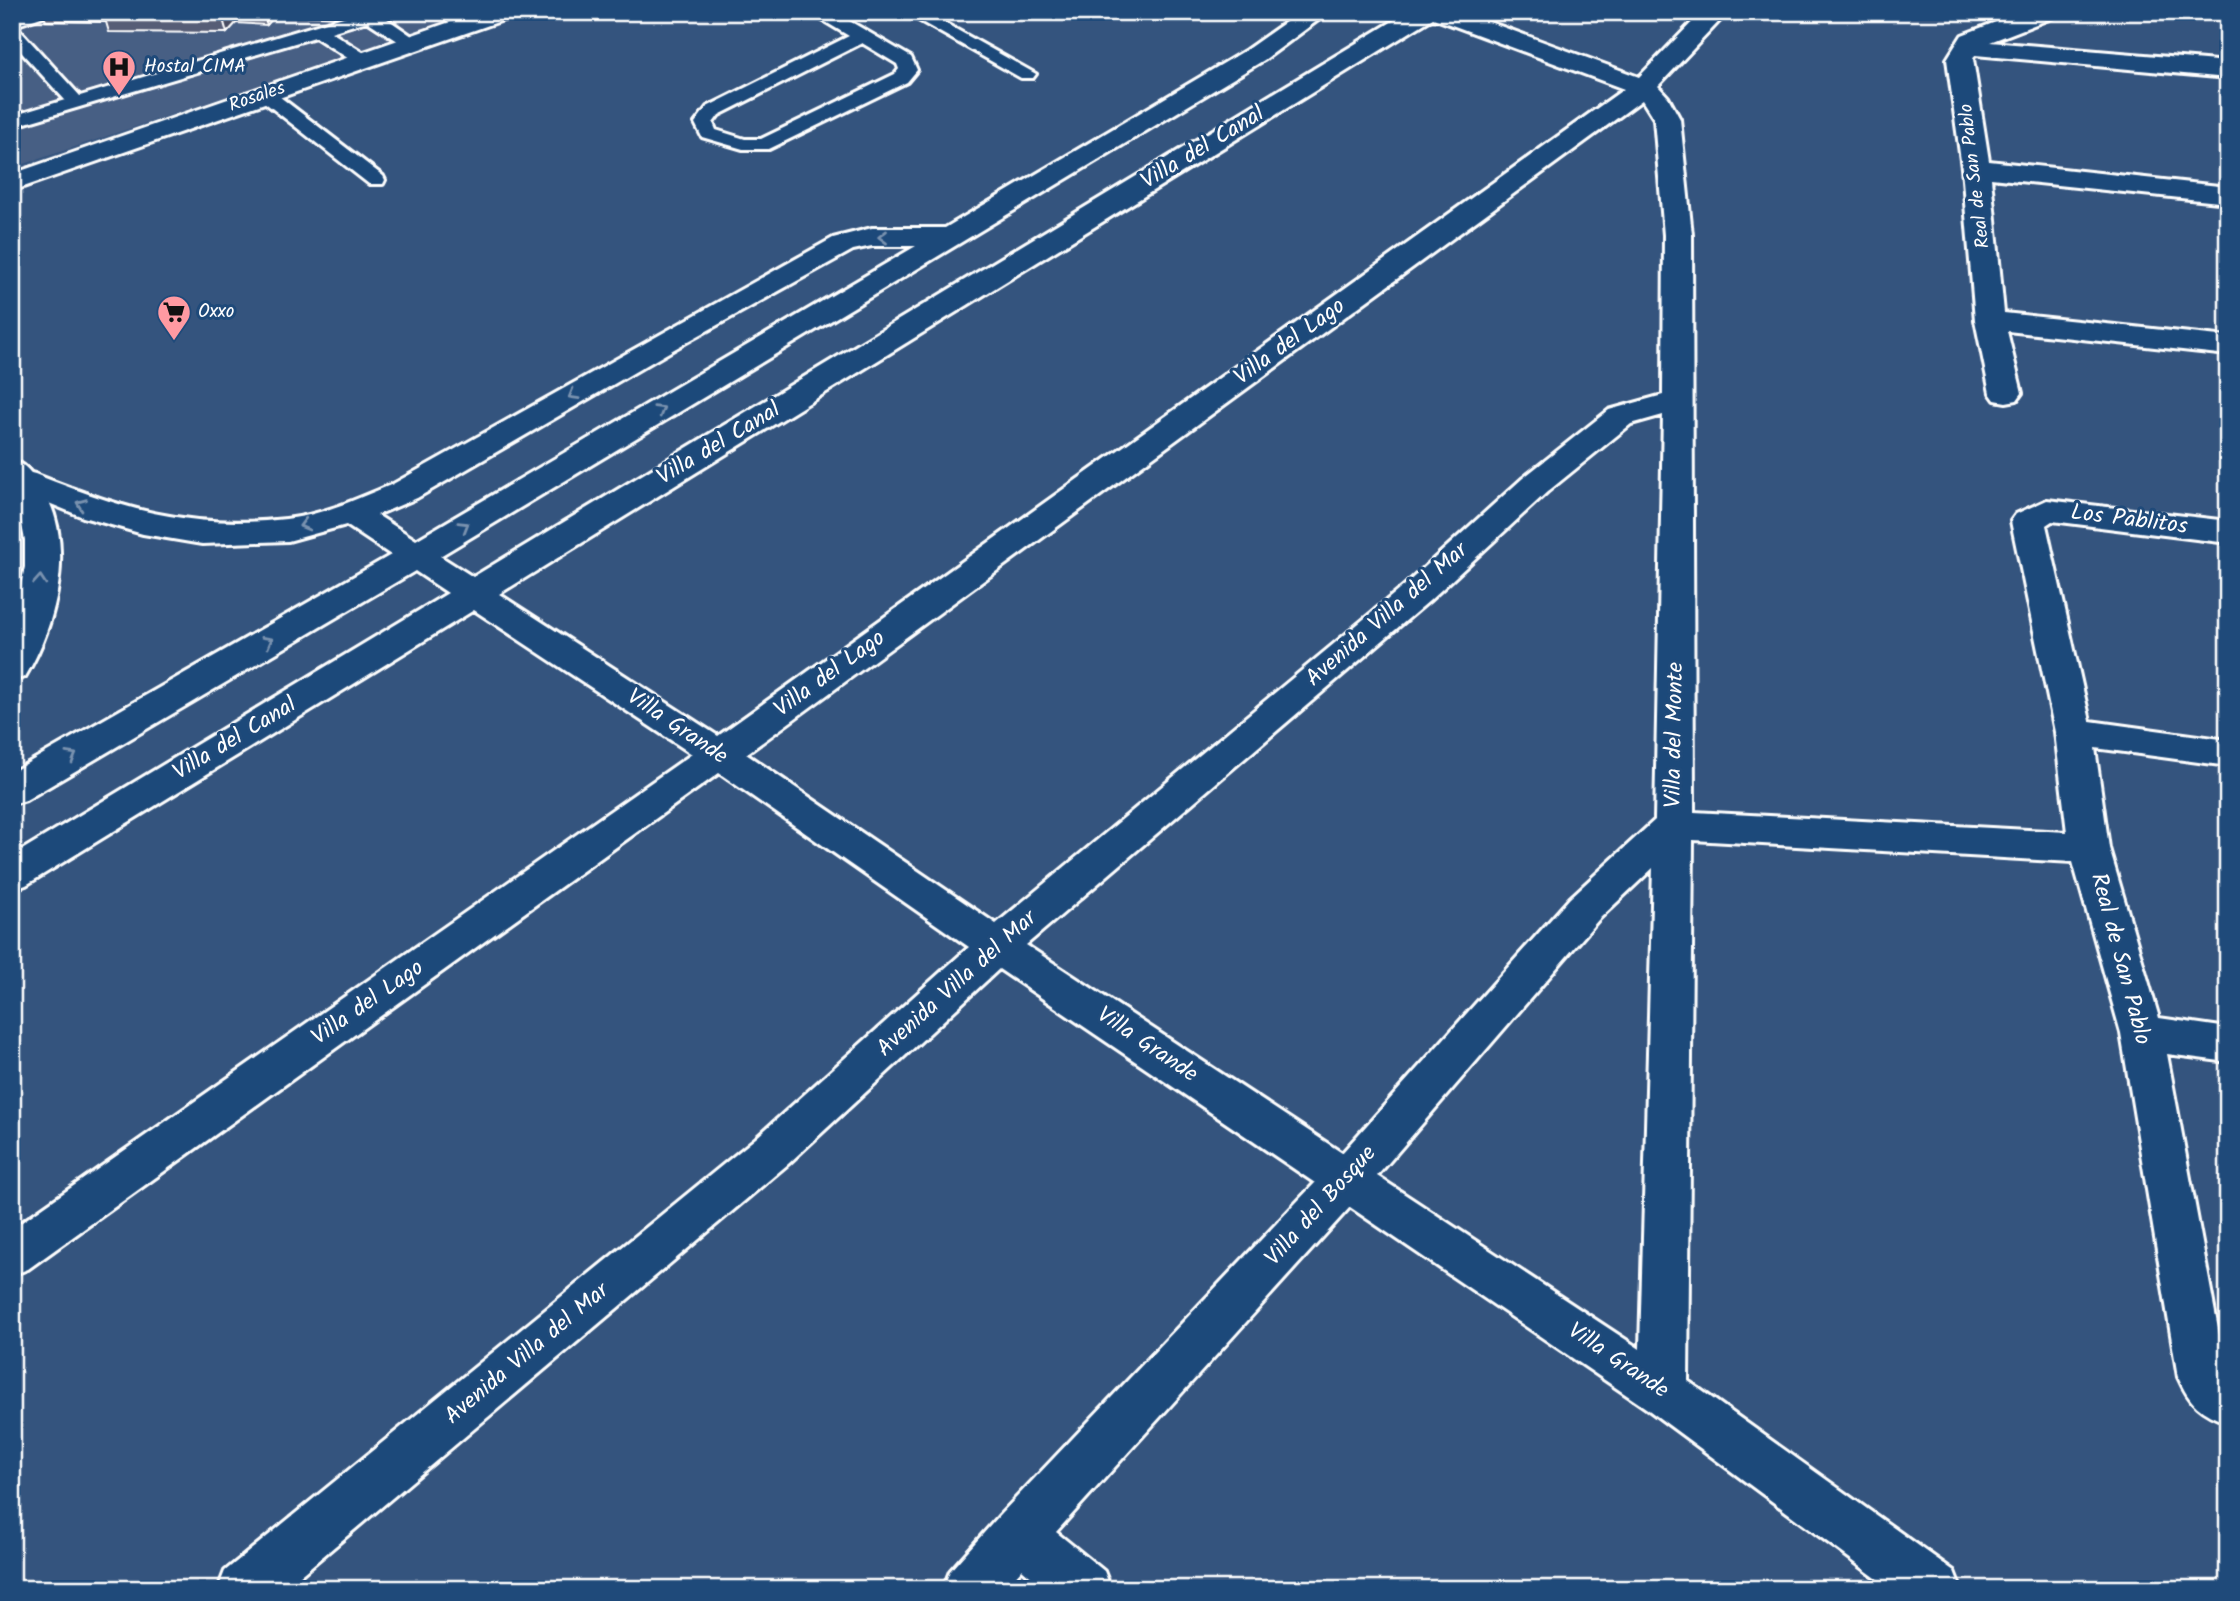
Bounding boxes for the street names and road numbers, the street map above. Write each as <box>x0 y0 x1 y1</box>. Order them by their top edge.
street label: Rosales <box>225 73 289 121</box>
street label: Villa del Canal <box>1134 97 1272 199</box>
street label: Real de San Pablo <box>1951 102 1999 250</box>
street label: Villa del Lago <box>1227 289 1353 395</box>
street label: Villa del Canal <box>650 393 788 495</box>
street label: Los Pablitos <box>2068 495 2190 545</box>
street label: Avenida Villa del Mar <box>1298 533 1477 696</box>
street label: Villa del Lago <box>767 621 893 727</box>
street label: Villa del Monte <box>1656 662 1694 808</box>
street label: Villa Grande <box>619 680 735 774</box>
street label: Villa del Canal <box>166 688 304 790</box>
street label: Real de San Pablo <box>2080 869 2160 1049</box>
street label: Avenida Villa del Mar <box>869 901 1046 1066</box>
street label: Villa del Lago <box>304 951 432 1055</box>
street label: Villa Grande <box>1089 998 1205 1092</box>
street label: Villa del Bosque <box>1256 1137 1386 1275</box>
street label: Avenida Villa del Mar <box>437 1273 618 1434</box>
street label: Villa Grande <box>1560 1314 1676 1408</box>

